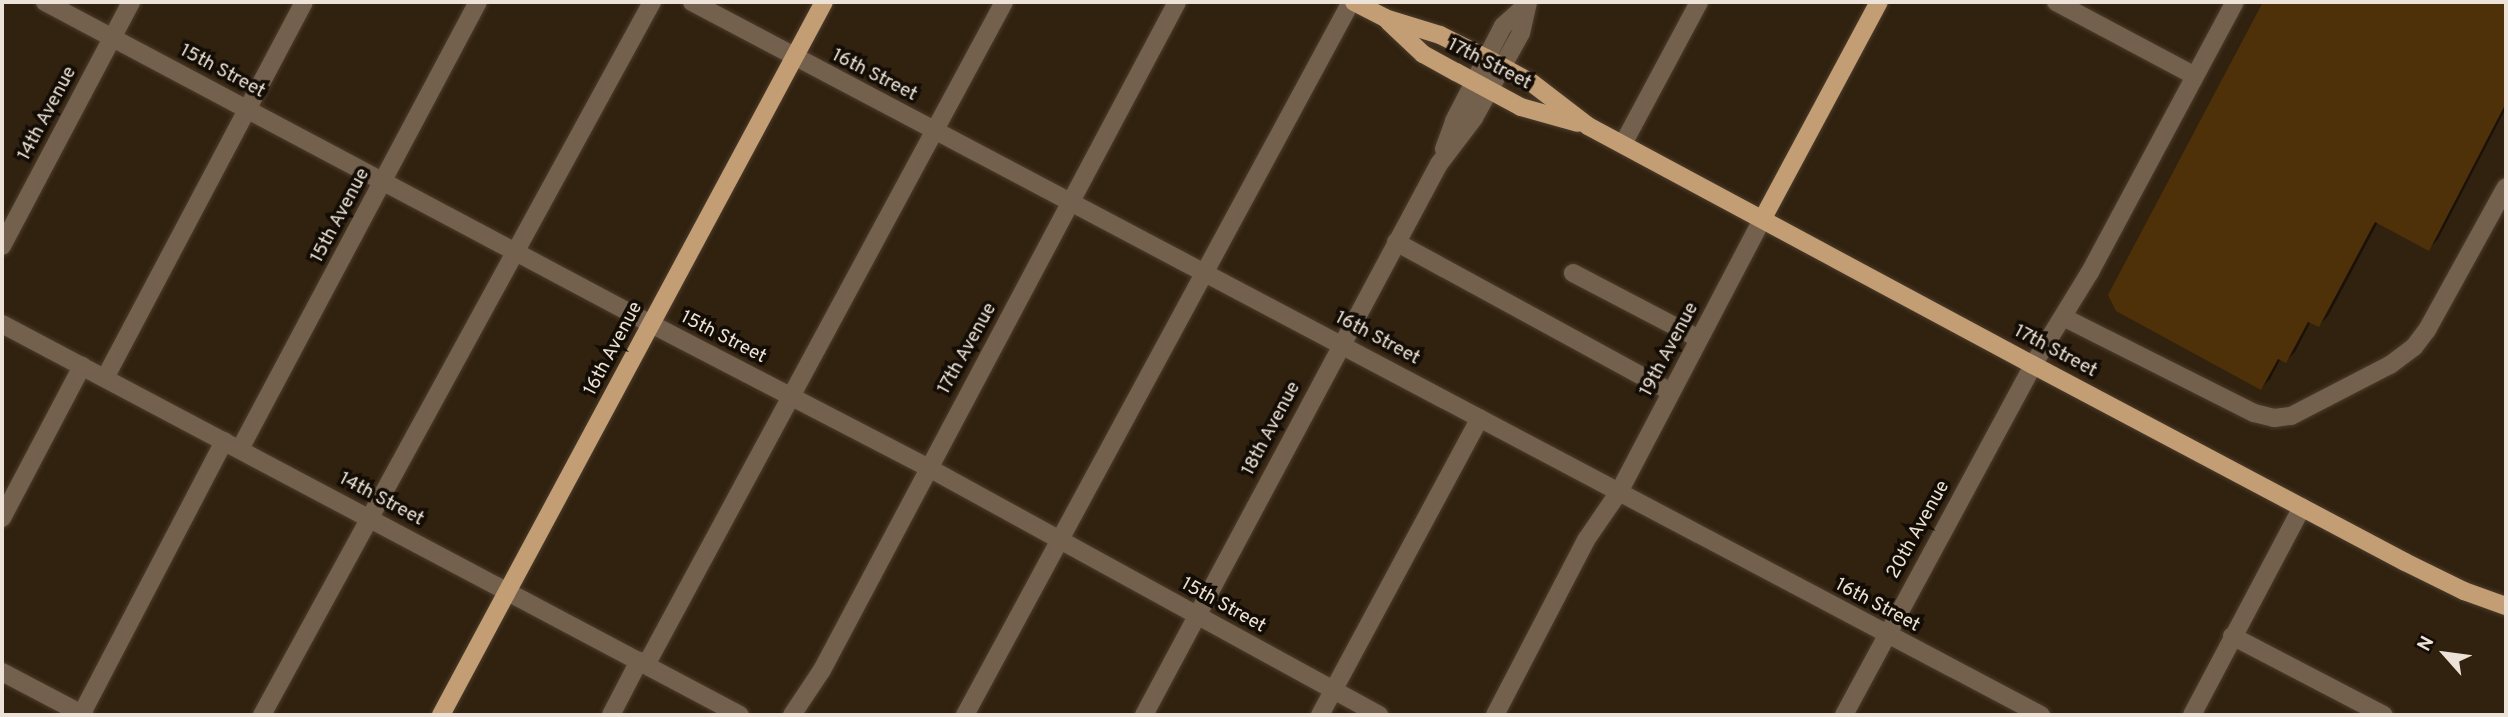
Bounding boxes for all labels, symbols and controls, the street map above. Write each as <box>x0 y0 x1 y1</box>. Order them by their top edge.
street label: 17th Street <box>1443 34 1535 96</box>
street label: 15th Street <box>176 40 268 104</box>
street label: 16th Street <box>828 45 920 107</box>
street label: 14th Avenue <box>14 63 82 165</box>
street label: 15th Avenue <box>306 165 376 267</box>
street label: 16th Avenue <box>580 298 648 400</box>
street label: 17th Avenue <box>933 299 1003 399</box>
street label: 19th Avenue <box>1636 299 1704 401</box>
street label: 15th Street <box>676 307 770 369</box>
street label: 16th Street <box>1331 307 1423 371</box>
street label: 17th Street <box>2010 321 2100 383</box>
street label: 18th Avenue <box>1238 378 1306 480</box>
street label: 14th Street <box>335 468 427 532</box>
street label: 20th Avenue <box>1883 477 1955 583</box>
street label: 15th Street <box>1177 573 1269 639</box>
street label: 16th Street <box>1831 574 1923 638</box>
north arrow <box>2410 619 2480 689</box>
text: N <box>2413 632 2440 656</box>

